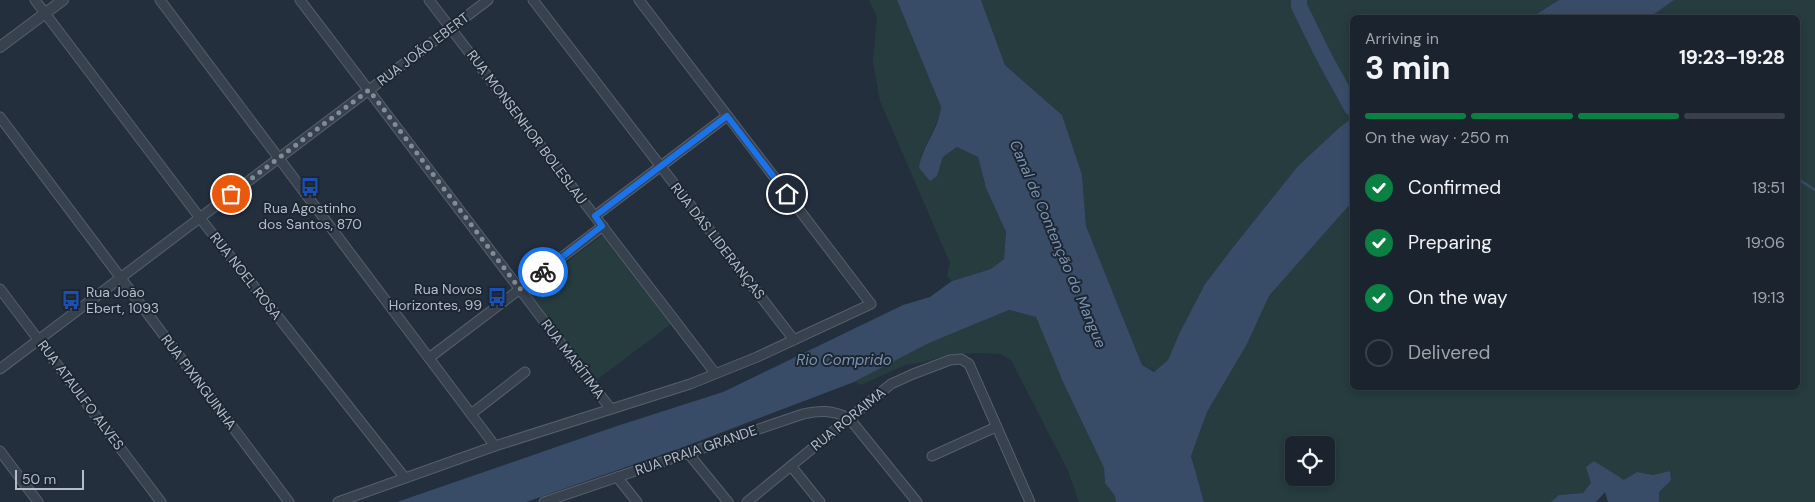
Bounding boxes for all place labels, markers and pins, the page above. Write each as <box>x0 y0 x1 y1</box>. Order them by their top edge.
pin <box>210 173 252 215</box>
pin <box>766 173 808 215</box>
bus stop icon: Rua Agostinho dos Santos, 870 <box>299 176 321 198</box>
place label: Rua Agostinho dos Santos, 870 <box>258 199 362 233</box>
place label: Rua Novos Horizontes, 99 <box>389 280 482 314</box>
place label: Rua João Ebert, 1093 <box>86 283 159 317</box>
bus stop icon: Rua Novos Horizontes, 99 <box>486 286 508 308</box>
bus stop icon: Rua João Ebert, 1093 <box>60 289 82 311</box>

